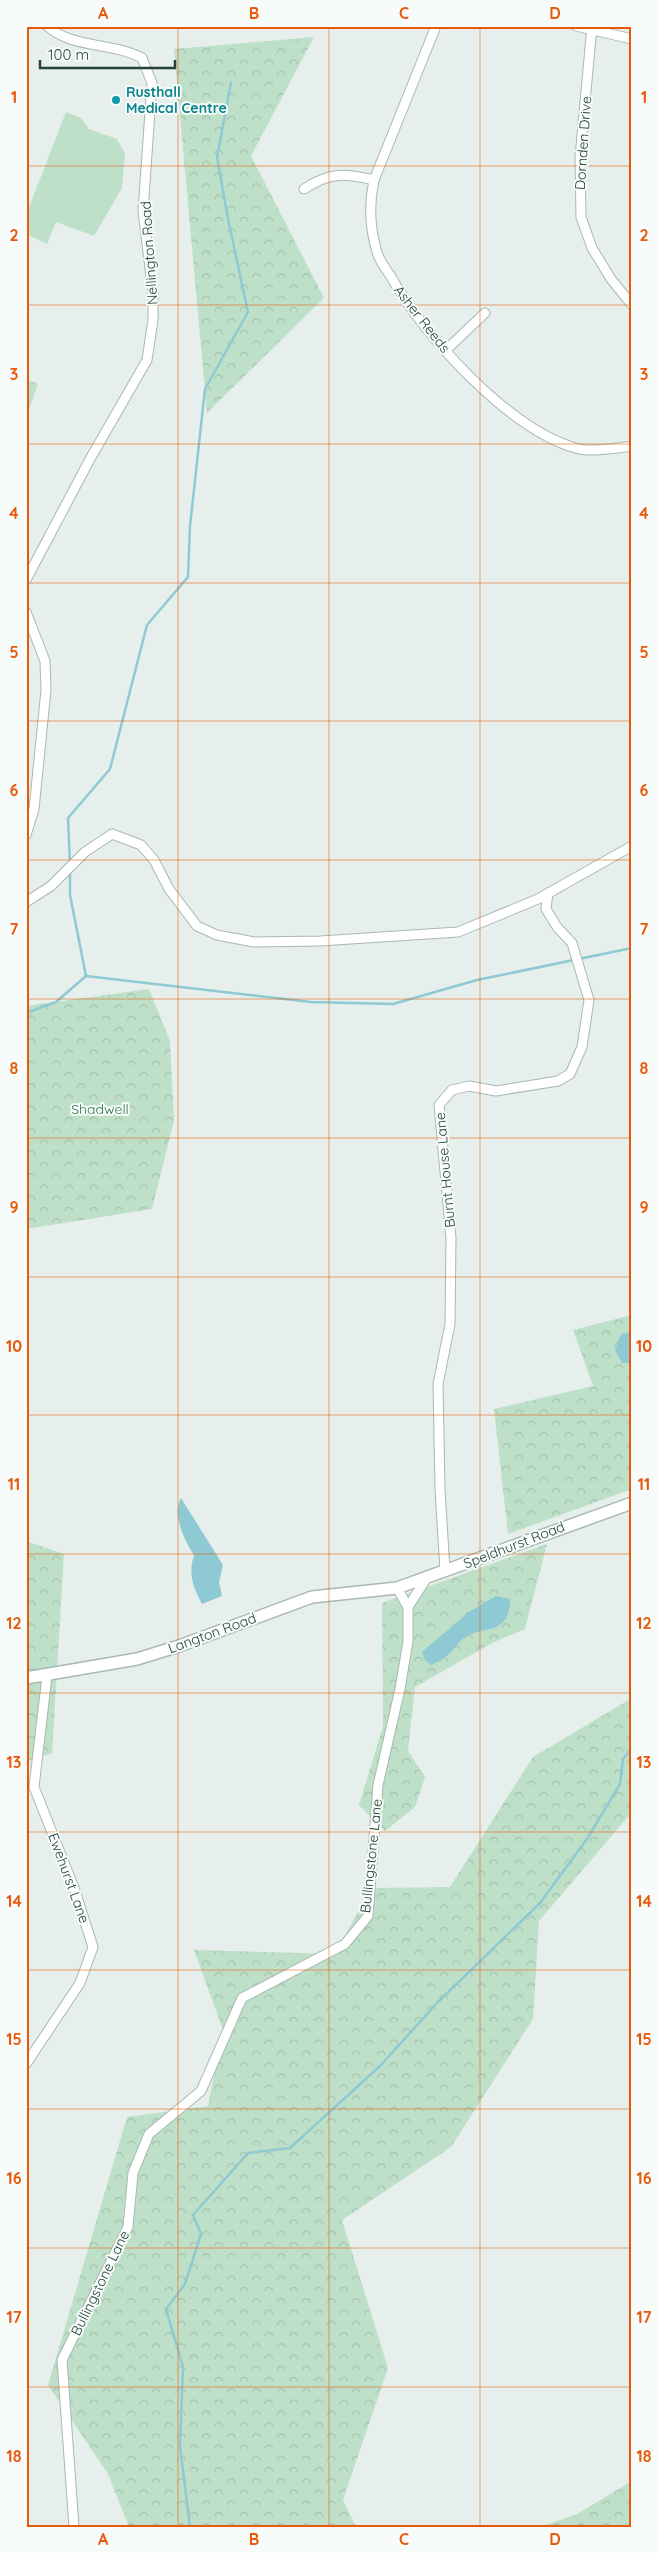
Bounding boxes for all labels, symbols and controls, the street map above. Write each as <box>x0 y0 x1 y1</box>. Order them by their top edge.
text: A <box>98 3 109 23</box>
text: B <box>249 3 259 23</box>
text: C <box>399 3 409 23</box>
text: D <box>549 3 561 23</box>
scale bar <box>40 38 175 70</box>
text: 100 m <box>48 45 89 64</box>
place label: Rusthall Medical Centre <box>126 83 227 117</box>
text: 1 <box>11 87 17 107</box>
text: 1 <box>641 87 647 107</box>
marker: Rusthall Medical Centre <box>110 94 122 106</box>
street label: Dornden Drive <box>571 95 595 191</box>
street label: Nellington Road <box>136 200 162 306</box>
text: 2 <box>9 225 19 245</box>
text: 2 <box>639 225 649 245</box>
street label: Asher Reeds <box>390 282 454 356</box>
text: 3 <box>10 364 18 384</box>
text: 3 <box>640 364 648 384</box>
text: 4 <box>9 503 19 523</box>
text: 4 <box>639 503 649 523</box>
text: 5 <box>9 642 19 662</box>
text: 5 <box>639 642 649 662</box>
text: 6 <box>10 780 19 800</box>
text: 6 <box>640 780 649 800</box>
text: 7 <box>10 919 19 939</box>
text: 7 <box>640 919 649 939</box>
text: 8 <box>10 1058 19 1078</box>
text: 8 <box>640 1058 649 1078</box>
park label: Shadwell <box>71 1100 129 1118</box>
street label: Burnt House Lane <box>431 1111 459 1229</box>
text: 9 <box>9 1197 19 1217</box>
text: 9 <box>639 1197 649 1217</box>
text: 10 <box>6 1336 22 1356</box>
text: 10 <box>636 1336 652 1356</box>
text: 11 <box>8 1474 20 1494</box>
text: 11 <box>638 1474 650 1494</box>
street label: Speldhurst Road <box>461 1517 567 1573</box>
street label: Langton Road <box>165 1609 259 1657</box>
text: 12 <box>6 1613 22 1633</box>
text: 12 <box>636 1613 652 1633</box>
text: 13 <box>7 1752 21 1772</box>
text: 13 <box>637 1752 651 1772</box>
street label: Bullingstone Lane <box>356 1798 386 1914</box>
street label: Ewehurst Lane <box>44 1830 94 1926</box>
text: 14 <box>6 1891 22 1911</box>
text: 14 <box>636 1891 652 1911</box>
text: 15 <box>6 2029 22 2049</box>
text: 15 <box>636 2029 652 2049</box>
text: 16 <box>6 2168 22 2188</box>
text: 16 <box>636 2168 652 2188</box>
street label: Bullingstone Lane <box>67 2227 133 2338</box>
text: 17 <box>6 2307 22 2327</box>
text: 17 <box>636 2307 652 2327</box>
text: 18 <box>7 2446 22 2466</box>
text: 18 <box>637 2446 652 2466</box>
text: A <box>98 2529 109 2549</box>
text: B <box>249 2529 259 2549</box>
text: C <box>399 2529 409 2549</box>
text: D <box>549 2529 561 2549</box>

